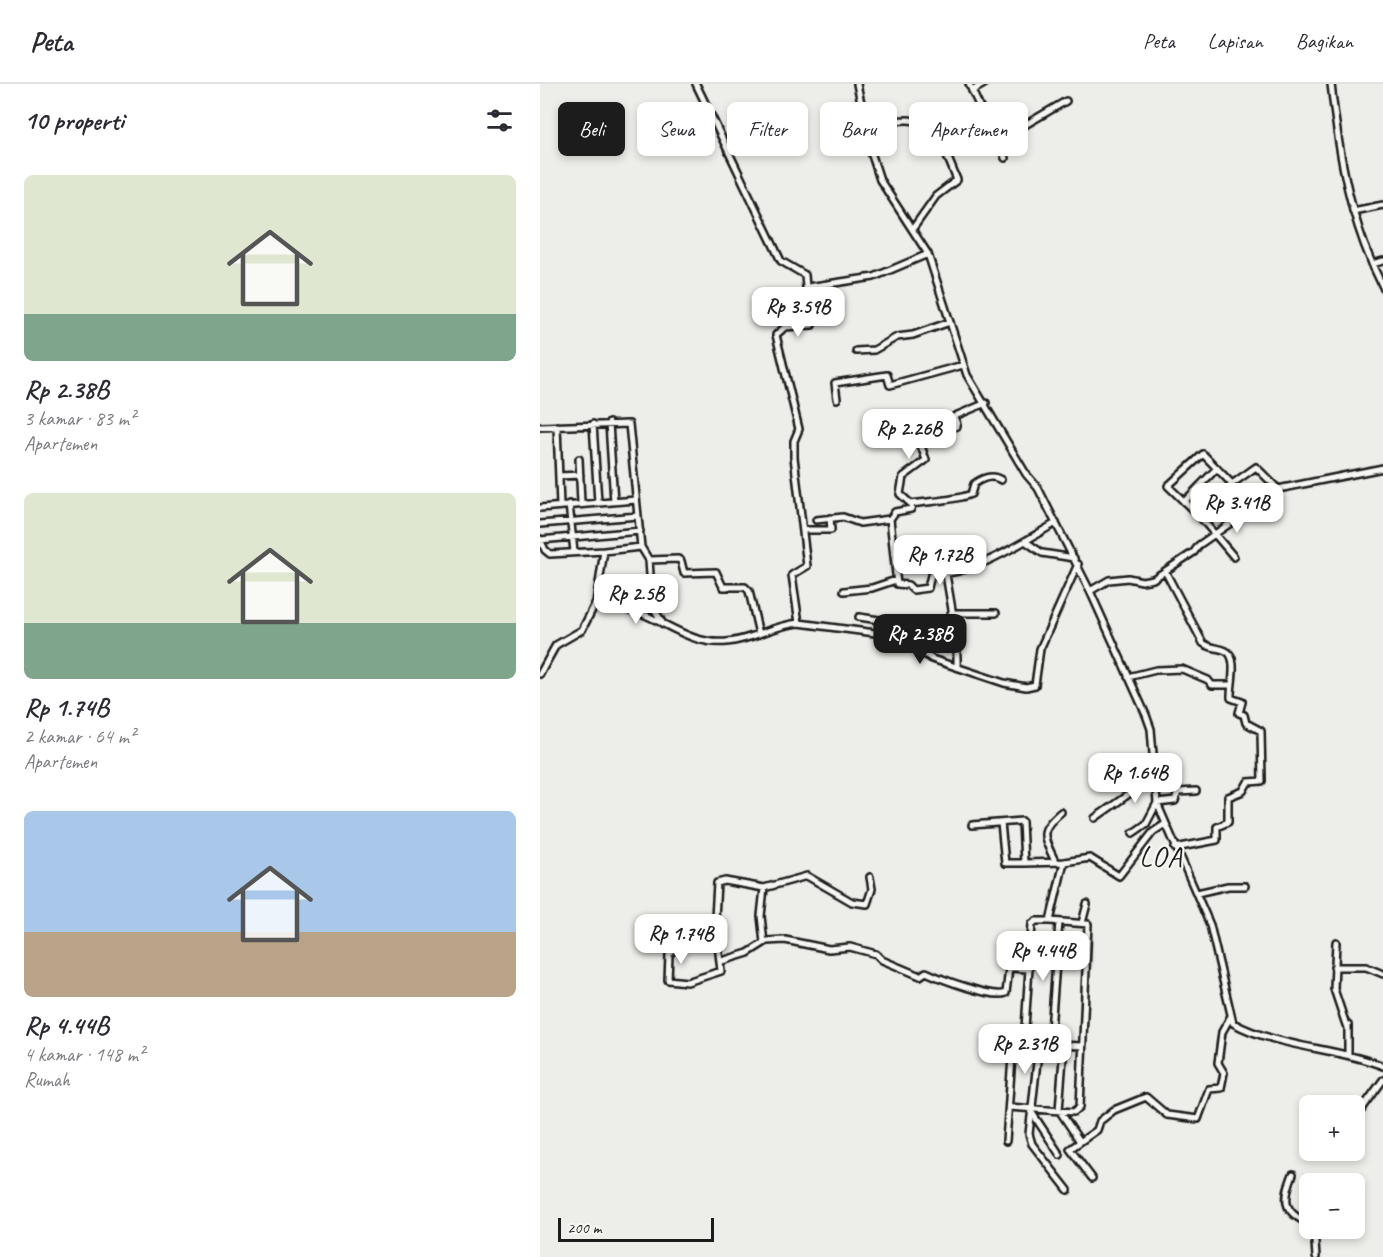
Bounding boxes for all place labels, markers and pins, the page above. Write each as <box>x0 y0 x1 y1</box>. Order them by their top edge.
pin: Rp 3.59B <box>736 287 860 338</box>
pin: Rp 2.26B <box>847 409 971 460</box>
pin: Rp 3.41B <box>1175 483 1299 534</box>
pin: Rp 1.72B <box>878 535 1002 586</box>
pin: Rp 2.5B <box>581 574 691 625</box>
pin: Rp 2.38B <box>858 614 982 665</box>
pin: Rp 1.64B <box>1073 753 1197 804</box>
pin: Rp 1.74B <box>619 914 743 965</box>
pin: Rp 4.44B <box>981 931 1105 982</box>
pin: Rp 2.31B <box>963 1024 1087 1075</box>

